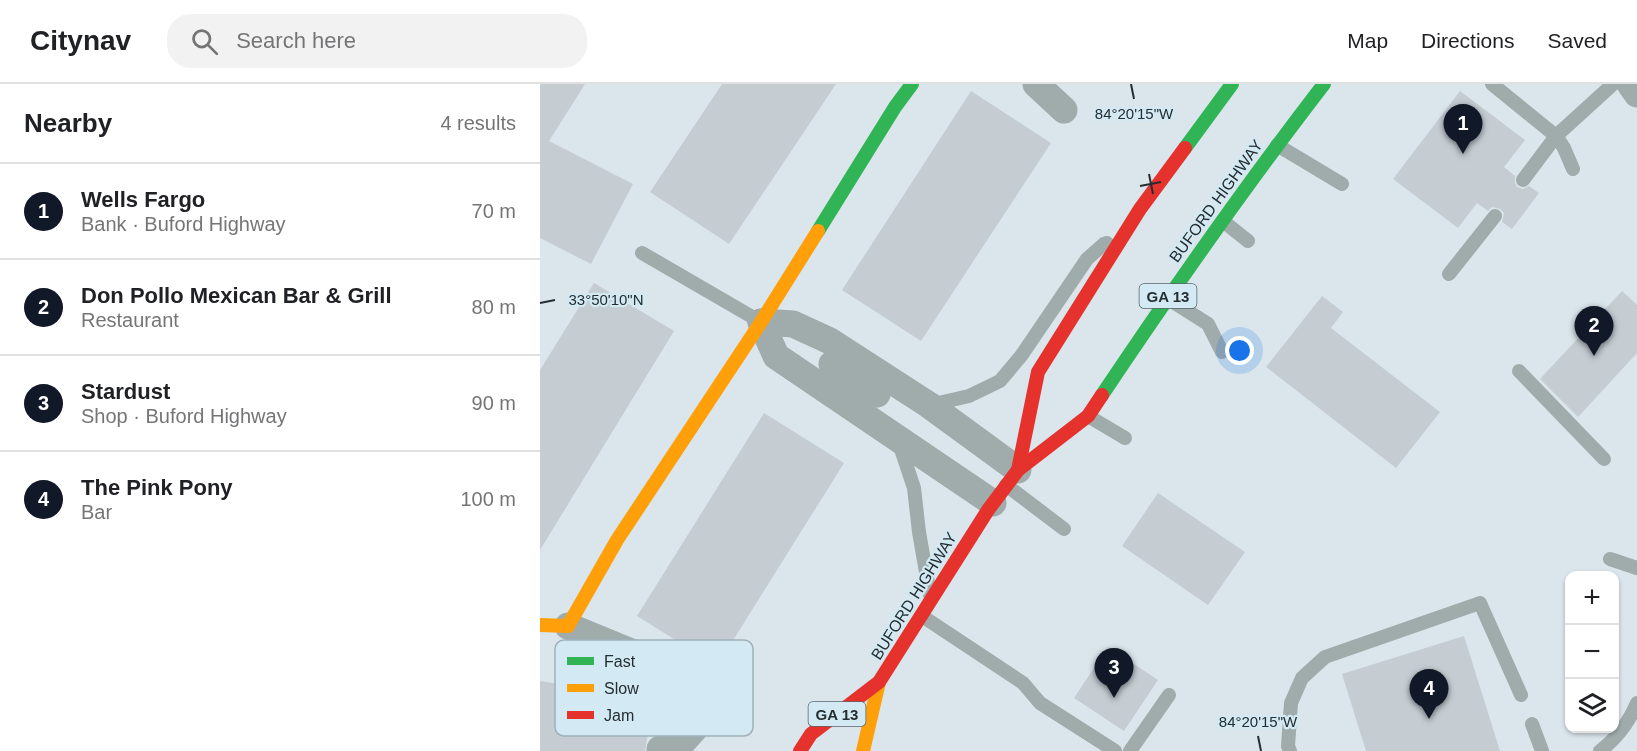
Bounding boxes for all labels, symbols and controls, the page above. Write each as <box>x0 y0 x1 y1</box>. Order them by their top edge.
search box <box>167 14 587 68</box>
text: Citynav <box>30 25 131 56</box>
icon: search <box>188 25 221 58</box>
text: Search here <box>236 28 356 53</box>
text: Map <box>1347 29 1388 52</box>
text: Directions <box>1421 29 1514 52</box>
text: Saved <box>1547 29 1607 52</box>
pin: 1 <box>1444 104 1482 154</box>
text: 84°20'15"W <box>1095 105 1174 122</box>
text: Nearby <box>24 108 112 138</box>
text: 4 results <box>440 112 516 134</box>
street label: BUFORD HIGHWAY <box>1166 136 1266 265</box>
text: Wells Fargo <box>81 187 205 212</box>
text: 1 <box>38 200 49 222</box>
text: 70 m <box>472 200 516 222</box>
text: Bank · Buford Highway <box>81 213 286 235</box>
text: Don Pollo Mexican Bar & Grill <box>81 283 392 308</box>
road number: GA 13 <box>1140 284 1196 308</box>
text: 33°50'10"N <box>568 291 644 308</box>
text: 2 <box>38 296 49 318</box>
text: 80 m <box>472 296 516 318</box>
pin: 2 <box>1574 306 1614 356</box>
text: Restaurant <box>81 309 179 331</box>
your location <box>1225 336 1254 365</box>
text: Stardust <box>81 379 170 404</box>
text: 3 <box>38 392 49 414</box>
text: 90 m <box>472 392 516 414</box>
text: Shop · Buford Highway <box>81 405 287 427</box>
text: The Pink Pony <box>81 475 233 500</box>
text: 4 <box>38 488 49 510</box>
text: 100 m <box>460 488 516 510</box>
text: Bar <box>81 501 112 523</box>
street label: BUFORD HIGHWAY <box>868 529 960 663</box>
map controls <box>1565 571 1619 733</box>
button: + <box>1565 571 1619 625</box>
button: − <box>1565 625 1619 679</box>
legend <box>555 640 753 736</box>
pin: 3 <box>1094 648 1134 698</box>
text: Fast <box>604 653 636 670</box>
pin: 4 <box>1410 670 1448 719</box>
button: layers <box>1565 679 1619 733</box>
text: Slow <box>604 680 639 697</box>
road number: GA 13 <box>808 702 866 726</box>
text: Jam <box>604 707 634 724</box>
text: 84°20'15"W <box>1219 713 1298 730</box>

